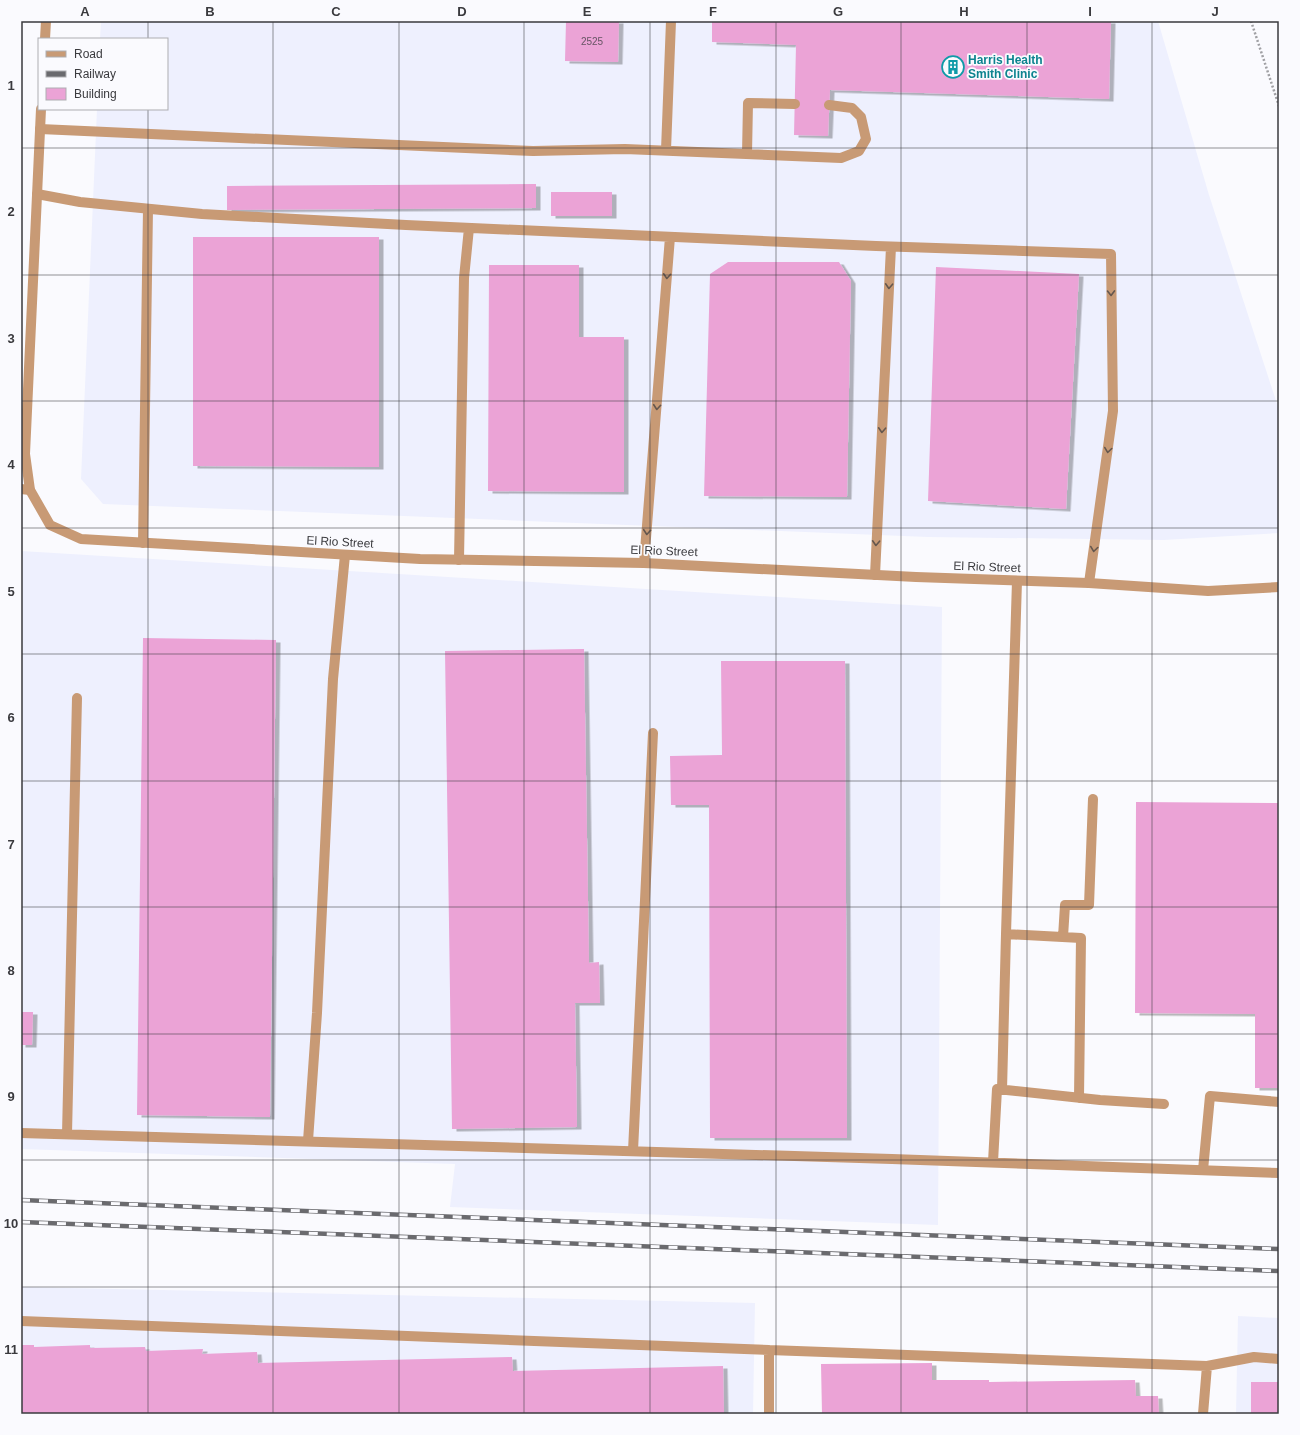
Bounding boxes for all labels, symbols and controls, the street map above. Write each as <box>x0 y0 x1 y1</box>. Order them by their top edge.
text: A <box>80 4 90 19</box>
text: B <box>205 4 215 19</box>
text: C <box>331 4 341 19</box>
text: D <box>457 4 467 19</box>
text: E <box>583 4 592 19</box>
text: F <box>709 4 717 19</box>
text: G <box>833 4 843 19</box>
text: H <box>959 4 969 19</box>
text: I <box>1088 4 1092 19</box>
text: J <box>1211 4 1219 19</box>
house number: 2525 <box>581 36 604 47</box>
legend <box>38 38 168 110</box>
text: Road <box>74 47 103 61</box>
place label: Harris Health Smith Clinic <box>968 53 1043 81</box>
building icon: Harris Health Smith Clinic <box>940 54 966 80</box>
text: Railway <box>74 67 116 81</box>
text: 1 <box>7 78 15 93</box>
text: Building <box>74 87 117 101</box>
text: 2 <box>7 204 15 219</box>
one-way arrow <box>662 273 671 279</box>
one-way arrow <box>885 283 894 289</box>
one-way arrow <box>1107 290 1116 296</box>
text: 3 <box>7 331 15 346</box>
one-way arrow <box>652 404 661 410</box>
one-way arrow <box>877 427 886 433</box>
one-way arrow <box>1104 447 1113 453</box>
text: 4 <box>7 457 15 472</box>
one-way arrow <box>642 529 651 535</box>
street label: El Rio Street <box>306 533 375 551</box>
one-way arrow <box>872 540 881 546</box>
street label: El Rio Street <box>630 543 699 559</box>
one-way arrow <box>1090 546 1099 552</box>
street label: El Rio Street <box>953 559 1022 575</box>
text: 5 <box>7 584 15 599</box>
text: 6 <box>7 710 15 725</box>
text: 7 <box>7 837 15 852</box>
text: 8 <box>7 963 15 978</box>
text: 9 <box>7 1089 15 1104</box>
text: 10 <box>4 1216 18 1231</box>
text: 11 <box>4 1342 18 1357</box>

